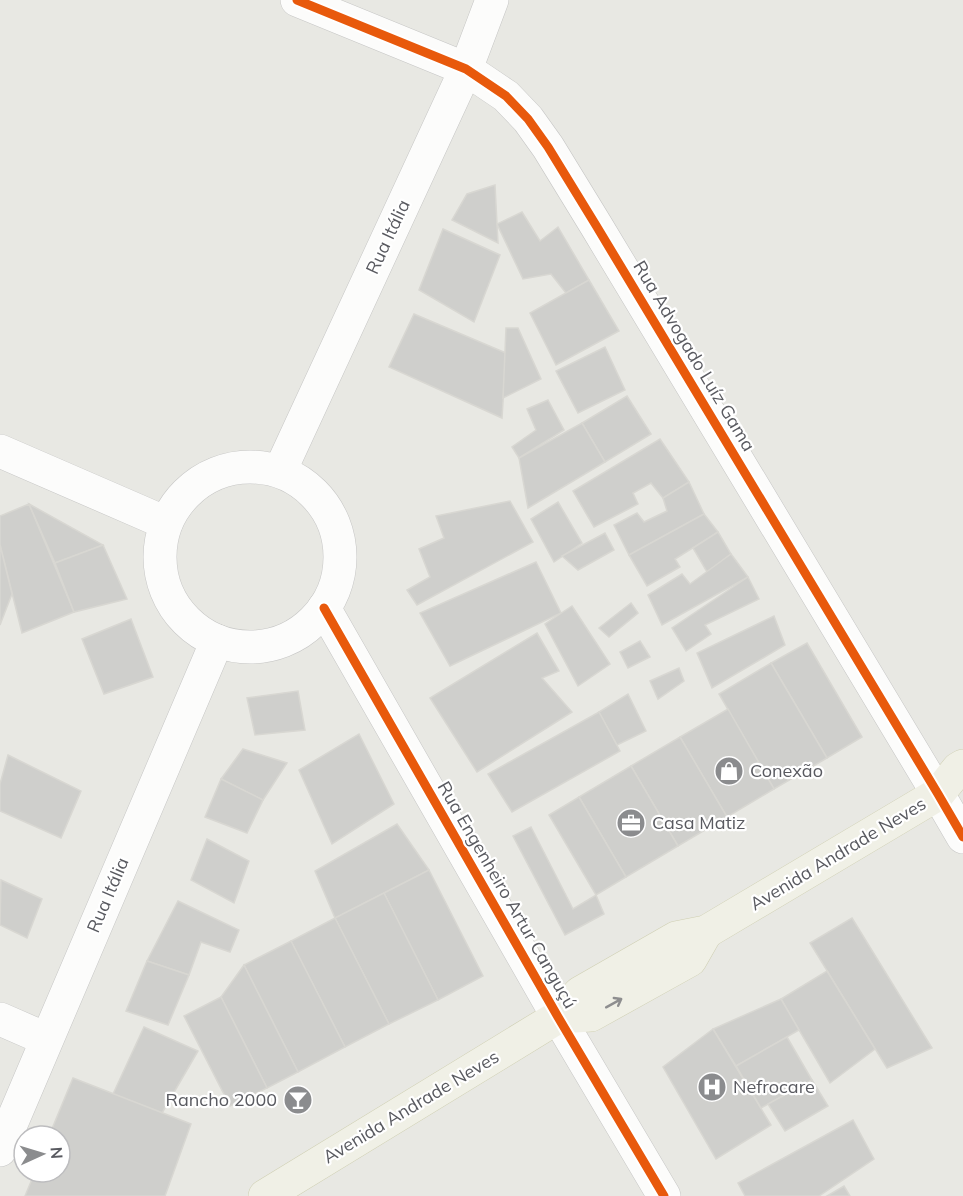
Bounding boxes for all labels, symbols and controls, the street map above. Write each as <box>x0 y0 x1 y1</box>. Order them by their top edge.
street label: Rua Itália <box>360 196 415 278</box>
street label: Rua Advogado Luíz Gama <box>628 256 761 455</box>
shop icon: Conexão <box>713 755 745 787</box>
place label: Conexão <box>750 759 823 782</box>
street label: Rua Engenheiro Artur Canguçú <box>433 777 582 1013</box>
street label: Avenida Andrade Neves <box>745 792 930 915</box>
office icon: Casa Matiz <box>615 807 647 839</box>
place label: Casa Matiz <box>652 811 745 834</box>
street label: Rua Itália <box>81 854 134 936</box>
one-way arrow <box>604 997 622 1008</box>
street label: Avenida Andrade Neves <box>318 1045 503 1168</box>
hospital icon: Nefrocare <box>696 1071 728 1103</box>
place label: Nefrocare <box>733 1075 815 1098</box>
bar icon: Rancho 2000 <box>282 1084 314 1116</box>
place label: Rancho 2000 <box>166 1088 277 1111</box>
north arrow <box>12 1124 72 1184</box>
text: N <box>47 1146 67 1160</box>

